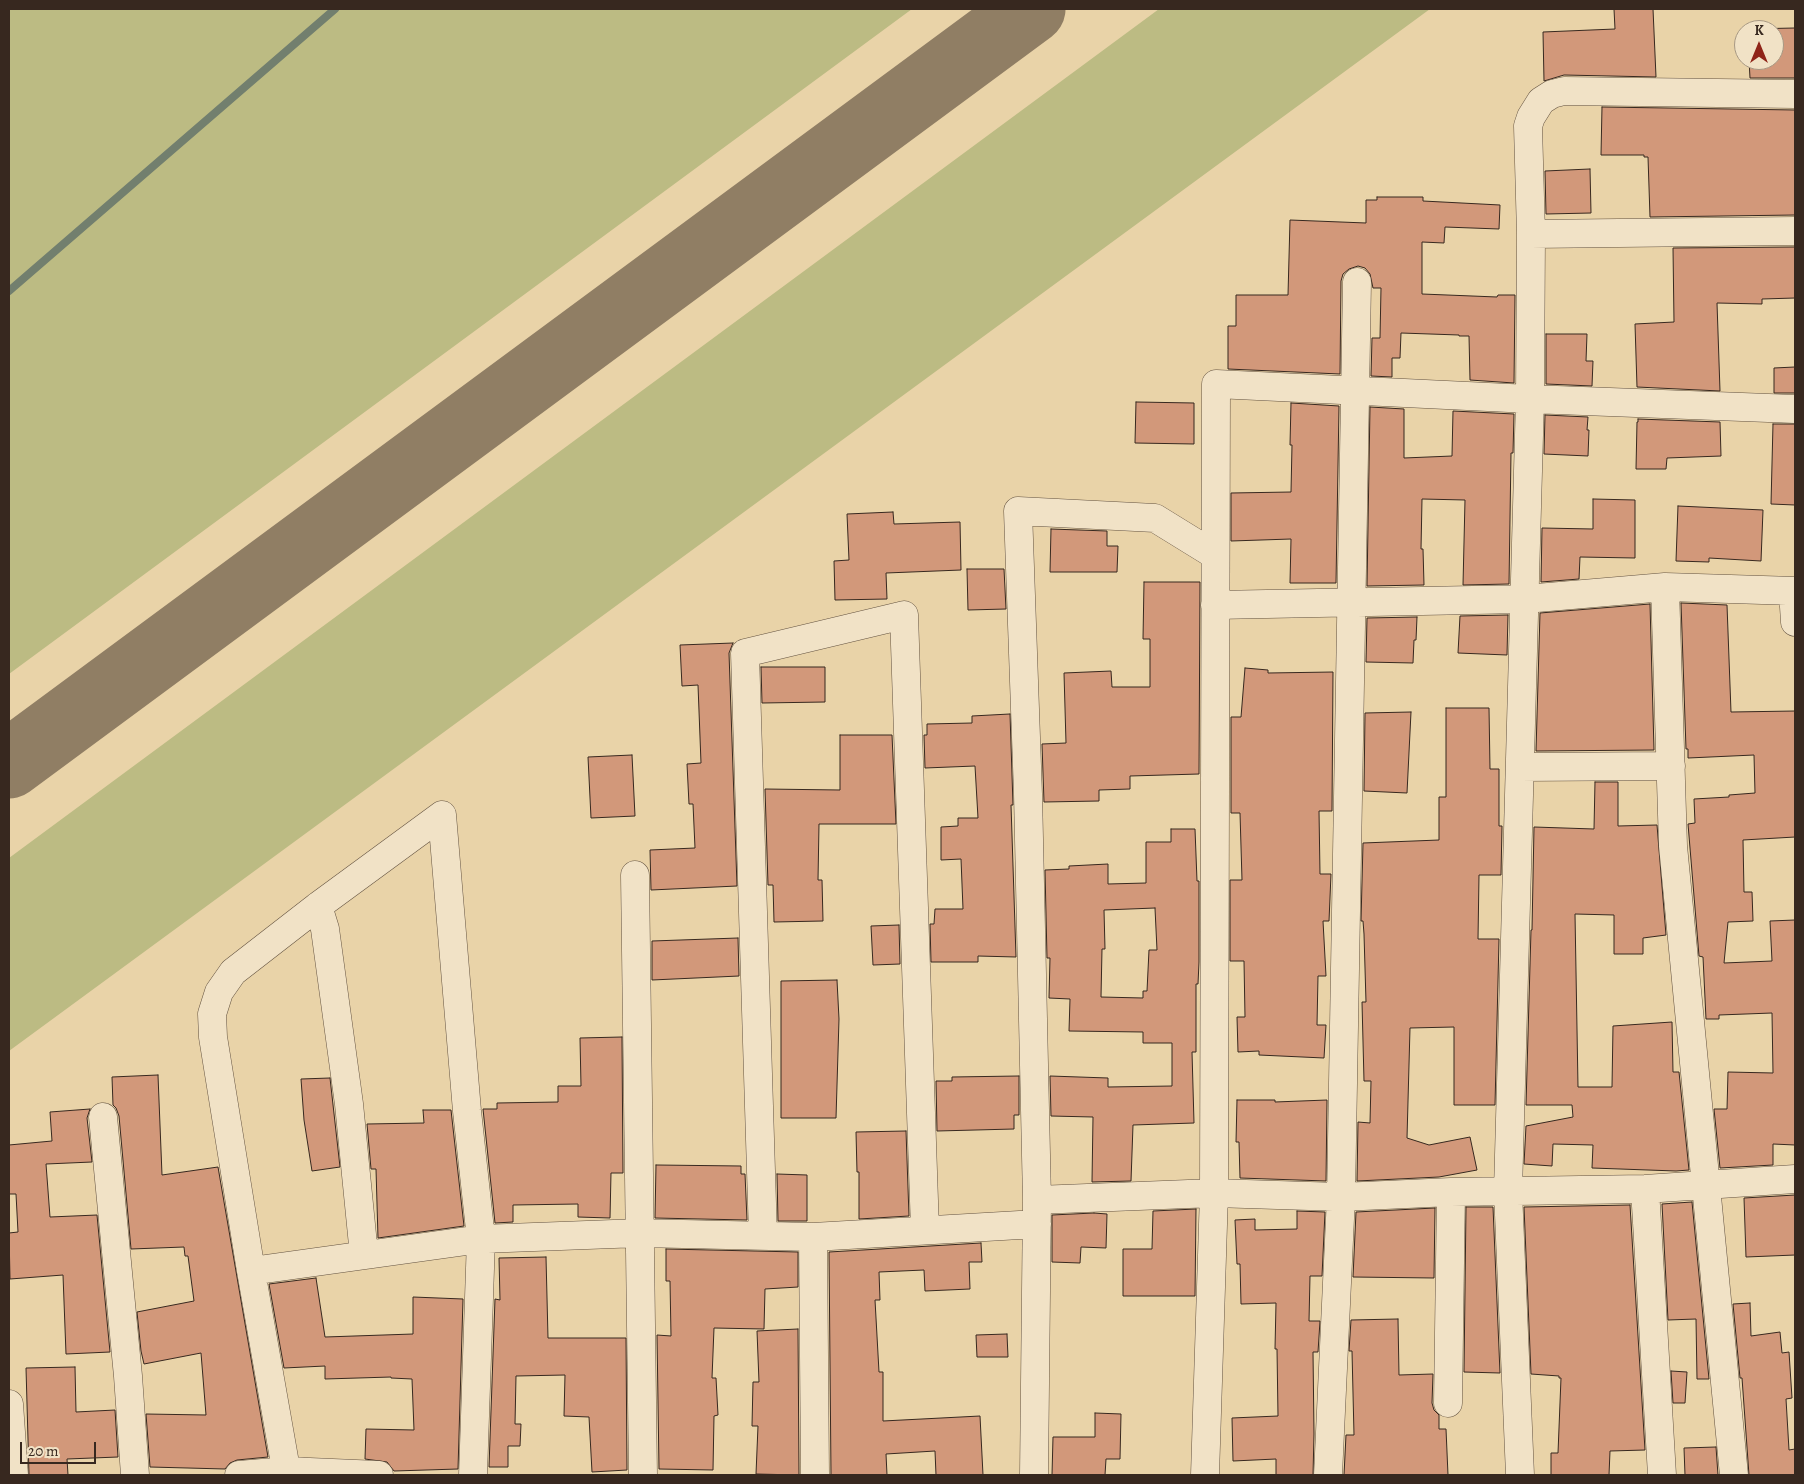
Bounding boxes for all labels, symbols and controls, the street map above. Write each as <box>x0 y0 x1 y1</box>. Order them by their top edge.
north arrow <box>1734 20 1784 70</box>
text: K <box>1754 21 1764 40</box>
scale bar <box>22 1432 99 1464</box>
text: 20 m <box>28 1441 59 1461</box>

